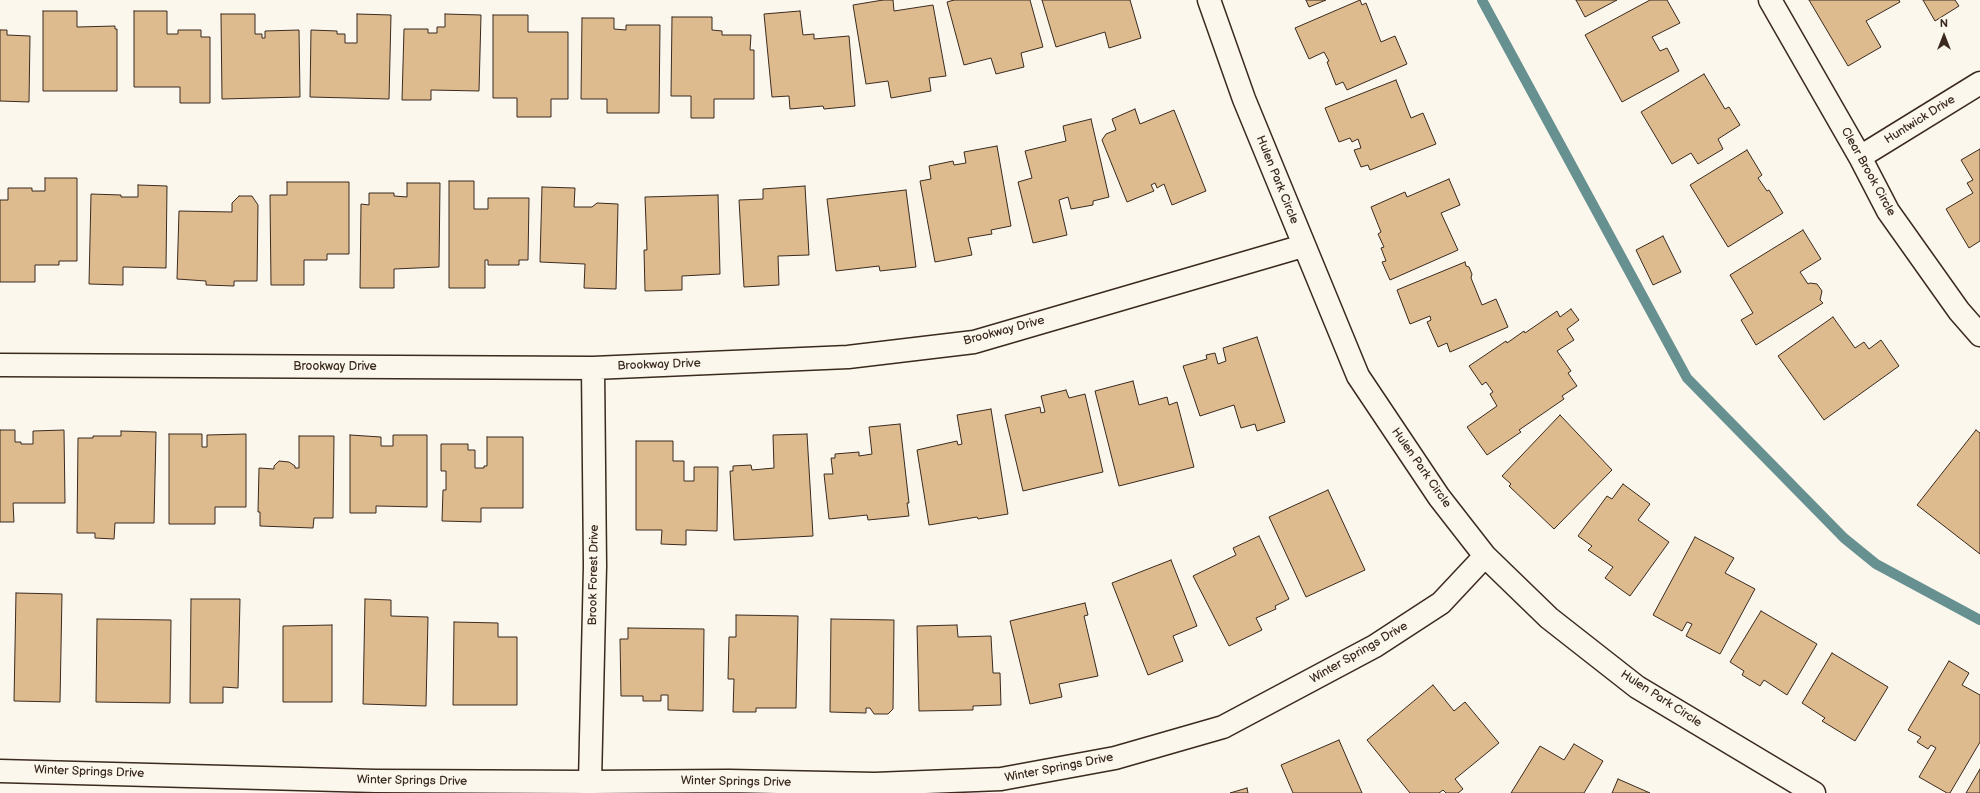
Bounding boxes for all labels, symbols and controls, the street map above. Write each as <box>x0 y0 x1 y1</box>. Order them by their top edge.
north arrow <box>1924 16 1964 56</box>
text: N <box>1940 17 1948 30</box>
street label: Huntwick Drive <box>1882 93 1958 147</box>
street label: Clear Brook Circle <box>1838 125 1898 219</box>
street label: Hulen Park Circle <box>1253 134 1301 226</box>
street label: Brookway Drive <box>962 313 1046 349</box>
street label: Brookway Drive <box>617 356 701 374</box>
street label: Brookway Drive <box>293 360 377 374</box>
street label: Hulen Park Circle <box>1388 425 1454 511</box>
street label: Brook Forest Drive <box>586 524 602 626</box>
street label: Winter Springs Drive <box>1308 619 1410 687</box>
street label: Hulen Park Circle <box>1618 667 1704 731</box>
street label: Winter Springs Drive <box>1003 750 1115 786</box>
street label: Winter Springs Drive <box>34 763 144 781</box>
street label: Winter Springs Drive <box>357 773 467 789</box>
street label: Winter Springs Drive <box>681 774 791 790</box>

